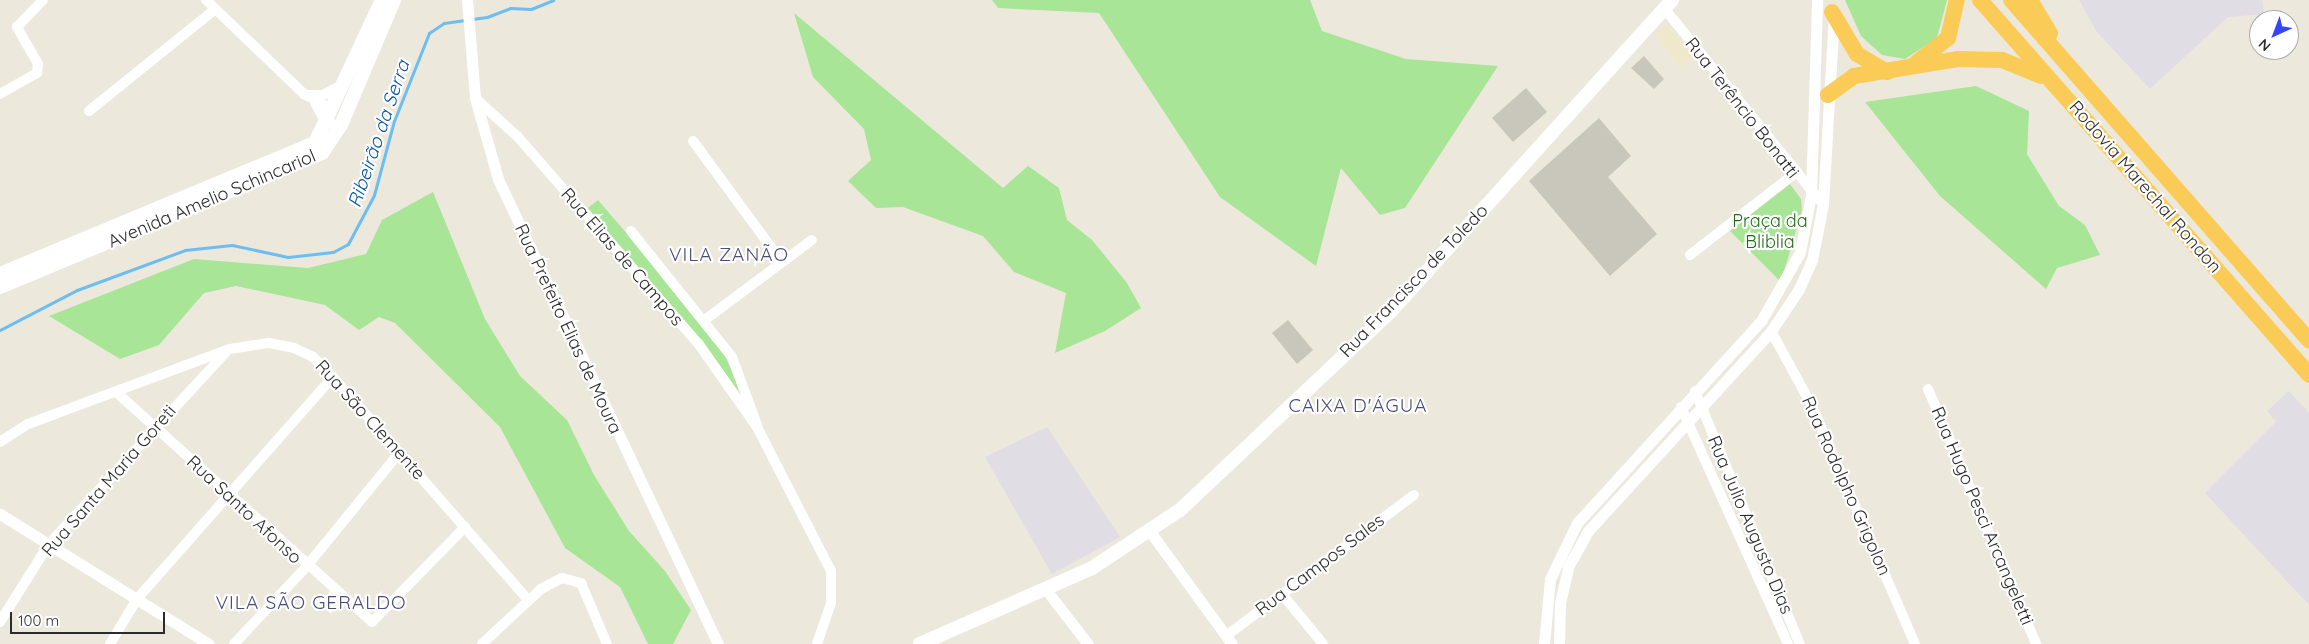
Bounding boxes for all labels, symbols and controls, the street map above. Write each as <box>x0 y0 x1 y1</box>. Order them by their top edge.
north arrow <box>2249 10 2299 60</box>
street label: Rua Terêncio Bonatti <box>1680 33 1804 183</box>
text: N <box>2255 35 2274 55</box>
water label: Ribeirão da Serra <box>343 58 415 210</box>
street label: Rodovia Marechal Rondon <box>2064 96 2226 278</box>
street label: Avenida Amelio Schincariol <box>105 145 319 253</box>
street label: Rua Elias de Campos <box>556 184 688 330</box>
street label: Rua Francisco de Toledo <box>1335 200 1493 362</box>
park label: Praça da Bliblia <box>1732 211 1808 253</box>
street label: Rua Prefeito Elias de Moura <box>510 221 626 437</box>
district label: VILA ZANÃO <box>668 244 790 266</box>
street label: Rua São Clemente <box>311 356 429 484</box>
street label: Rua Rodolpho Grigolon <box>1797 393 1895 579</box>
district label: CAIXA D'ÁGUA <box>1287 395 1429 417</box>
street label: Rua Santa Maria Goreti <box>37 401 181 561</box>
street label: Rua Hugo Pesci Arcangeletti <box>1926 404 2038 628</box>
street label: Rua Julio Augusto Dias <box>1703 433 1797 617</box>
street label: Rua Santo Afonso <box>182 451 306 569</box>
street label: Rua Campos Sales <box>1251 510 1389 620</box>
district label: VILA SÃO GERALDO <box>213 592 409 614</box>
scale bar <box>12 602 168 634</box>
text: 100 m <box>18 611 59 630</box>

